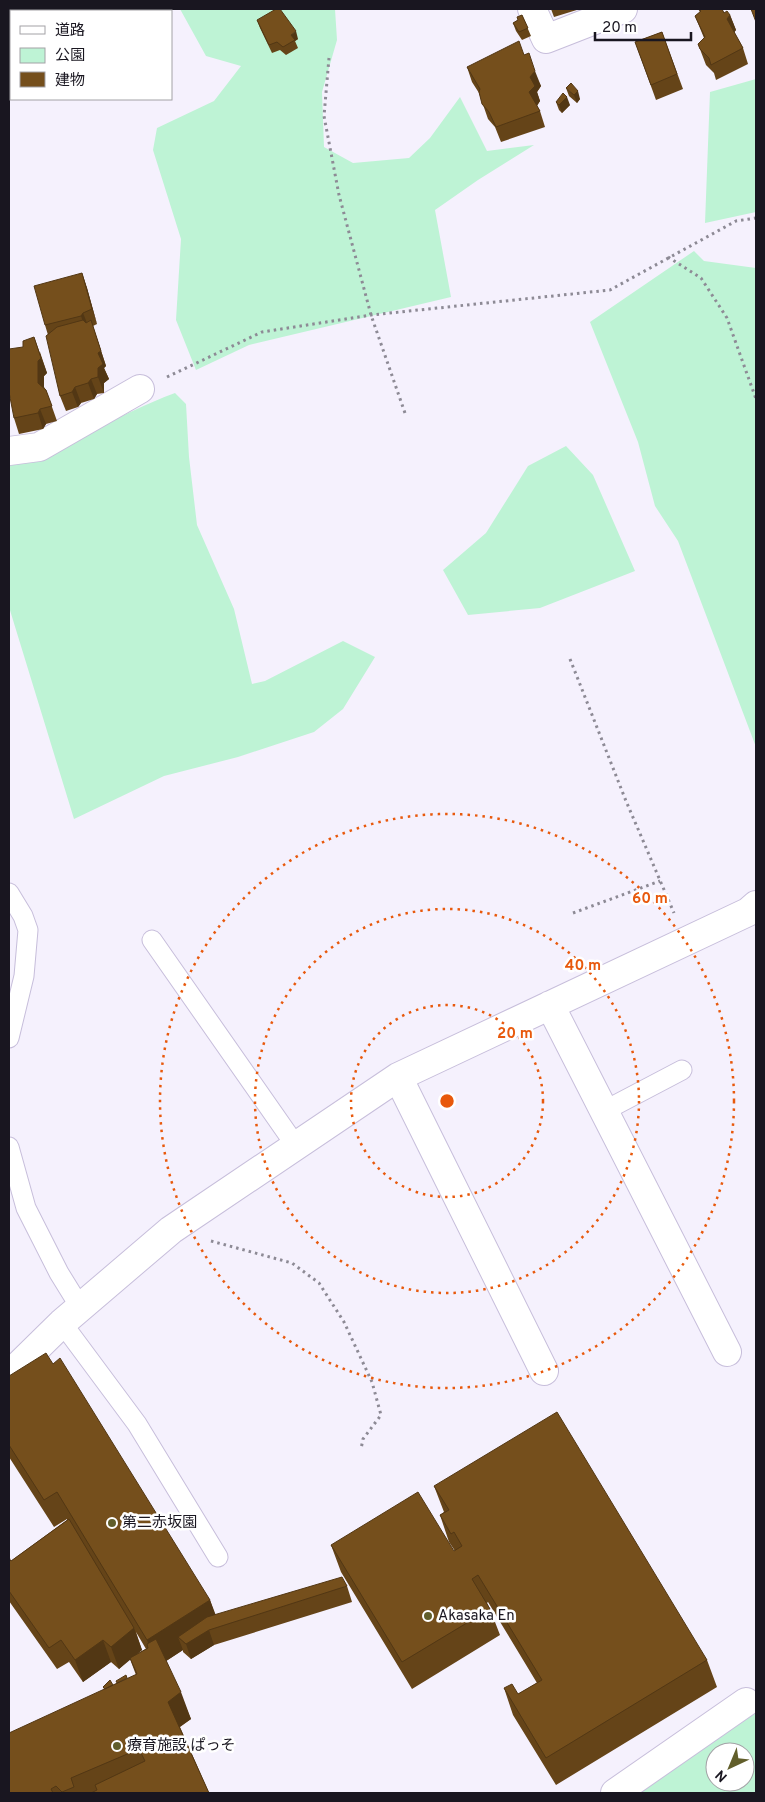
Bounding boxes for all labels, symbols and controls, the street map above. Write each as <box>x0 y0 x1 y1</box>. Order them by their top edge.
legend <box>10 10 172 100</box>
scale bar <box>595 10 691 42</box>
text: 20 m <box>602 19 637 38</box>
text: 道路 <box>55 22 85 41</box>
text: 公園 <box>55 47 85 66</box>
text: 建物 <box>55 72 85 91</box>
text: 60 m <box>632 890 668 909</box>
text: 40 m <box>565 957 601 976</box>
text: 20 m <box>497 1025 533 1044</box>
centre of rings <box>438 1092 456 1110</box>
place label: 第二赤坂園 <box>122 1514 197 1533</box>
marker: 第二赤坂園 <box>106 1517 118 1529</box>
place label: Akasaka En <box>438 1607 515 1626</box>
marker: Akasaka En <box>422 1610 434 1622</box>
place label: 療育施設 ぱっそ <box>127 1736 236 1756</box>
marker: 療育施設 ぱっそ <box>111 1740 123 1752</box>
north arrow <box>705 1742 755 1792</box>
text: N <box>712 1766 732 1785</box>

